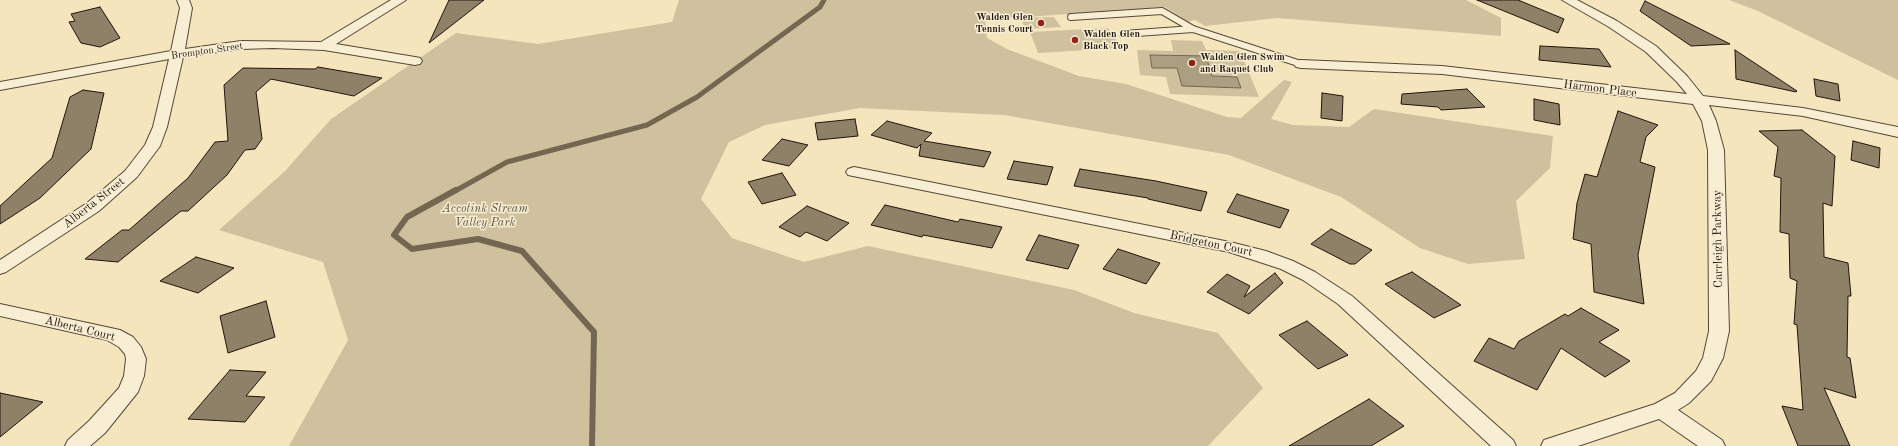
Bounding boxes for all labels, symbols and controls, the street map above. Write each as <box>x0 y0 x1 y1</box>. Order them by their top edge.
place label: Walden Glen Tennis Court <box>975 11 1033 34</box>
marker: Walden Glen Tennis Court <box>1036 18 1046 28</box>
place label: Walden Glen Black Top <box>1083 28 1140 52</box>
marker: Walden Glen Black Top <box>1070 35 1080 45</box>
street label: Brompton Street <box>170 40 244 62</box>
place label: Walden Glen Swim and Raquet Club <box>1200 51 1285 74</box>
marker: Walden Glen Swim and Raquet Club <box>1187 58 1197 68</box>
street label: Harmon Place <box>1563 77 1637 101</box>
street label: Alberta Street <box>60 174 128 232</box>
street label: Carrleigh Parkway <box>1710 190 1726 288</box>
park label: Accotink Stream Valley Park <box>442 202 528 230</box>
street label: Bridgeton Court <box>1168 228 1254 260</box>
street label: Alberta Court <box>43 313 117 345</box>

